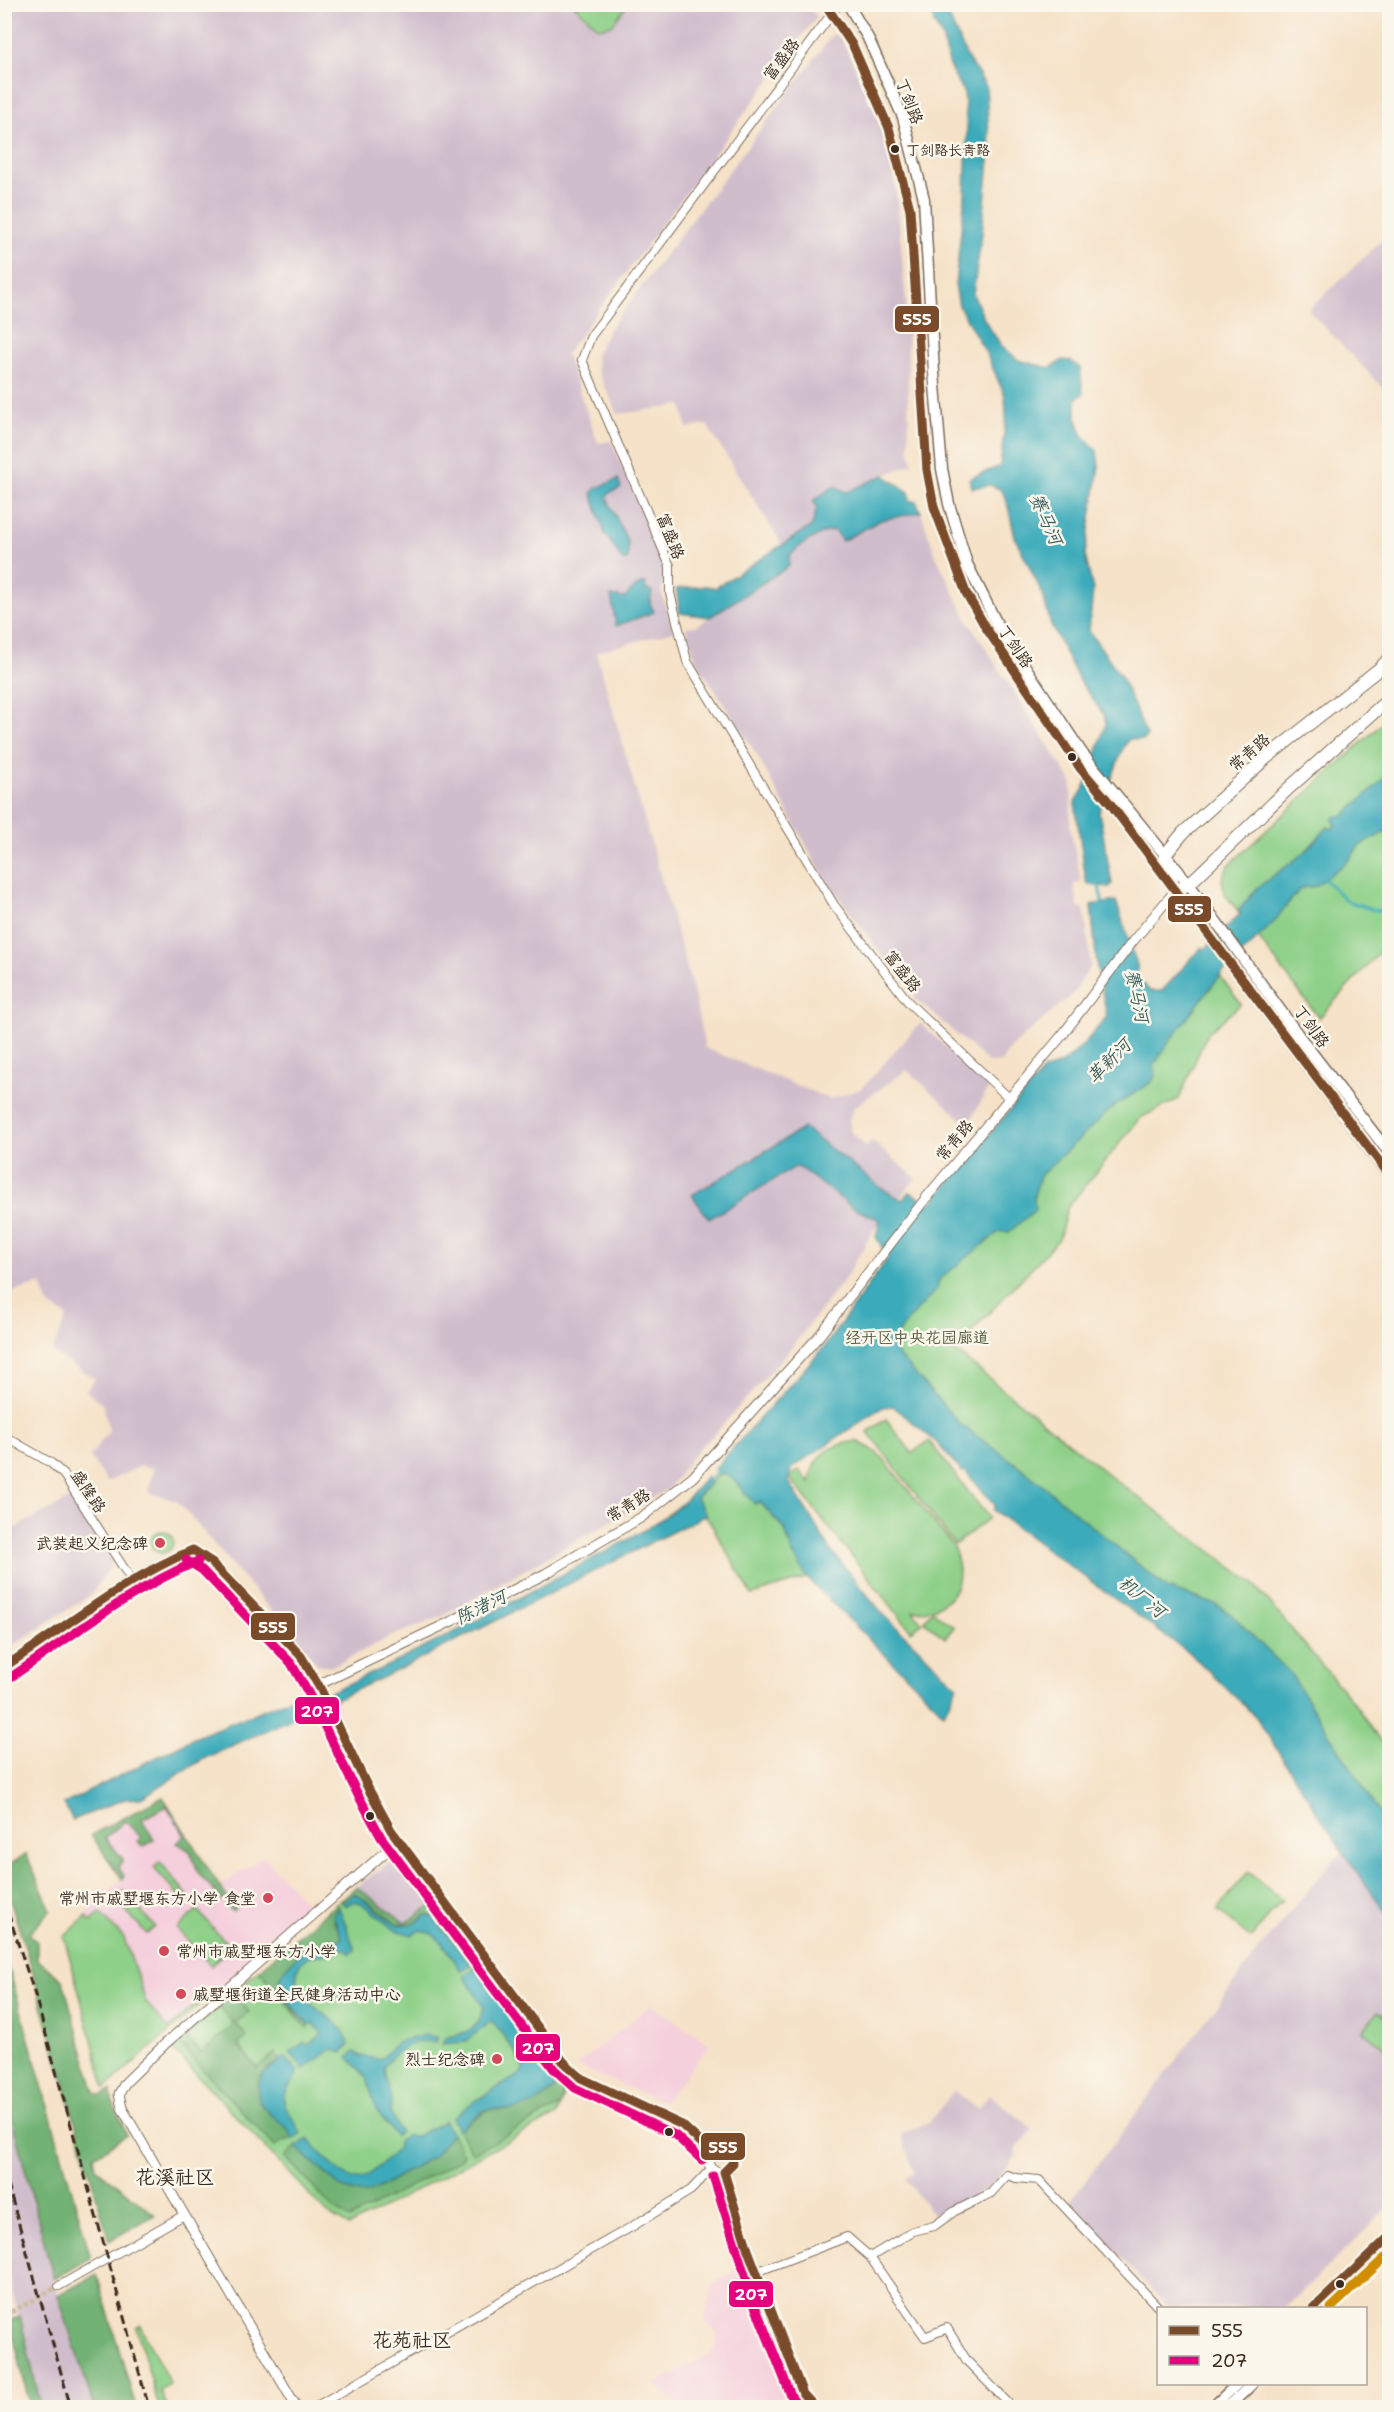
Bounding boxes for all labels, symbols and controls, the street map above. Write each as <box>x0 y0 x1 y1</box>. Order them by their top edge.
street label: 富盛路 <box>759 34 804 85</box>
street label: 丁剑路 <box>891 75 928 127</box>
place label: 丁剑路长青路 <box>906 141 990 159</box>
marker: 丁剑路长青路 <box>889 143 901 155</box>
line badge: 555 <box>894 305 940 333</box>
text: 555 <box>902 309 932 330</box>
water label: 赛马河 <box>1024 489 1069 551</box>
street label: 富盛路 <box>652 510 689 562</box>
street label: 丁剑路 <box>993 621 1038 672</box>
street label: 常青路 <box>1224 729 1274 776</box>
unlabelled marker <box>1066 751 1078 763</box>
line badge: 555 <box>1167 895 1212 923</box>
text: 555 <box>1174 899 1204 920</box>
street label: 富盛路 <box>880 946 926 997</box>
water label: 赛马河 <box>1120 967 1155 1028</box>
street label: 丁剑路 <box>1289 1001 1334 1052</box>
water label: 革新河 <box>1081 1031 1139 1089</box>
street label: 常青路 <box>931 1115 978 1165</box>
park label: 经开区中央花园廊道 <box>845 1327 989 1348</box>
street label: 盛隆路 <box>66 1466 111 1517</box>
street label: 常青路 <box>602 1484 654 1527</box>
place label: 武装起义纪念碑 <box>36 1533 148 1554</box>
marker: 武装起义纪念碑 <box>153 1536 167 1550</box>
water label: 机厂河 <box>1113 1571 1173 1625</box>
water label: 陈渚河 <box>451 1583 513 1630</box>
line badge: 555 <box>250 1612 296 1641</box>
text: 555 <box>258 1617 288 1638</box>
line badge: 207 <box>294 1696 340 1725</box>
text: 207 <box>301 1701 333 1722</box>
unlabelled marker <box>364 1810 376 1822</box>
place label: 常州市戚墅堰东方小学 食堂 <box>59 1888 256 1909</box>
marker: 常州市戚墅堰东方小学 食堂 <box>261 1891 275 1905</box>
place label: 常州市戚墅堰东方小学 <box>176 1941 336 1962</box>
marker: 常州市戚墅堰东方小学 <box>157 1944 171 1958</box>
place label: 戚墅堰街道全民健身活动中心 <box>193 1984 401 2005</box>
marker: 戚墅堰街道全民健身活动中心 <box>174 1987 188 2001</box>
line badge: 207 <box>515 2033 561 2062</box>
text: 207 <box>522 2038 554 2059</box>
place label: 烈士纪念碑 <box>405 2049 485 2070</box>
marker: 烈士纪念碑 <box>490 2052 504 2066</box>
unlabelled marker <box>663 2126 675 2138</box>
line badge: 555 <box>700 2132 746 2161</box>
text: 555 <box>708 2137 738 2158</box>
district label: 花溪社区 <box>135 2164 215 2190</box>
unlabelled marker <box>1334 2278 1346 2290</box>
line badge: 207 <box>728 2280 774 2308</box>
text: 207 <box>735 2284 767 2305</box>
legend <box>1157 2307 1367 2385</box>
text: 555 <box>1211 2319 1243 2343</box>
district label: 花苑社区 <box>372 2327 452 2353</box>
text: 207 <box>1211 2349 1247 2373</box>

